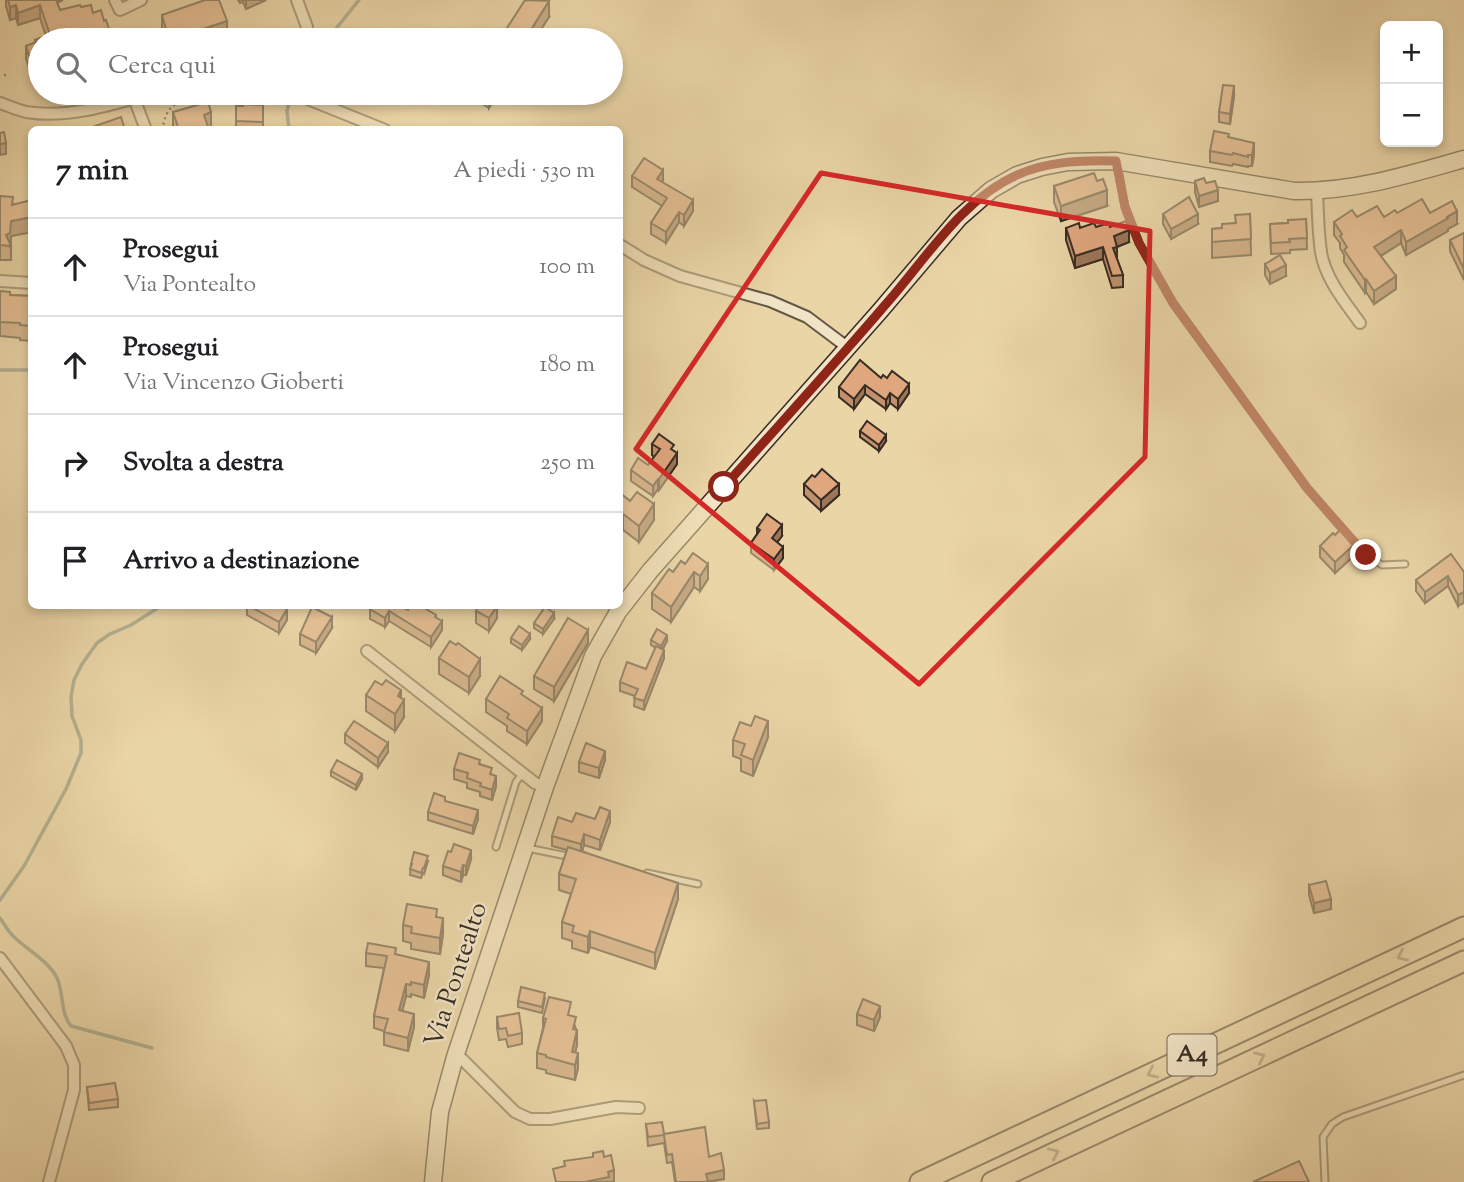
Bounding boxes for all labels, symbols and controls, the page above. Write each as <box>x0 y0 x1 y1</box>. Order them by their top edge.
map controls <box>1380 21 1443 147</box>
button: + <box>1380 21 1443 84</box>
search box <box>28 28 623 105</box>
icon: search <box>52 48 90 86</box>
text: Cerca qui <box>108 48 216 85</box>
button: − <box>1380 84 1443 147</box>
text: 7 min <box>56 150 128 193</box>
text: A piedi · 530 m <box>453 155 595 188</box>
text: Prosegui <box>123 232 219 269</box>
icon: ahead <box>56 248 94 286</box>
text: 100 m <box>539 251 595 284</box>
text: Via Pontealto <box>123 269 256 302</box>
text: Prosegui <box>123 330 219 367</box>
icon: ahead <box>56 346 94 384</box>
text: 180 m <box>540 349 595 382</box>
text: Via Vincenzo Gioberti <box>123 367 344 400</box>
icon: right <box>56 444 94 482</box>
text: Svolta a destra <box>123 445 284 482</box>
text: 250 m <box>540 447 595 480</box>
route start <box>708 471 739 502</box>
route end <box>1350 539 1381 570</box>
icon: arrive <box>56 542 94 580</box>
text: Arrivo a destinazione <box>123 543 359 580</box>
street label: Via Pontealto <box>416 898 498 1052</box>
one-way arrow <box>1397 948 1409 962</box>
road number: A4 <box>1168 1035 1216 1076</box>
one-way arrow <box>1253 1051 1265 1065</box>
one-way arrow <box>1147 1065 1159 1079</box>
one-way arrow <box>1047 1147 1059 1161</box>

